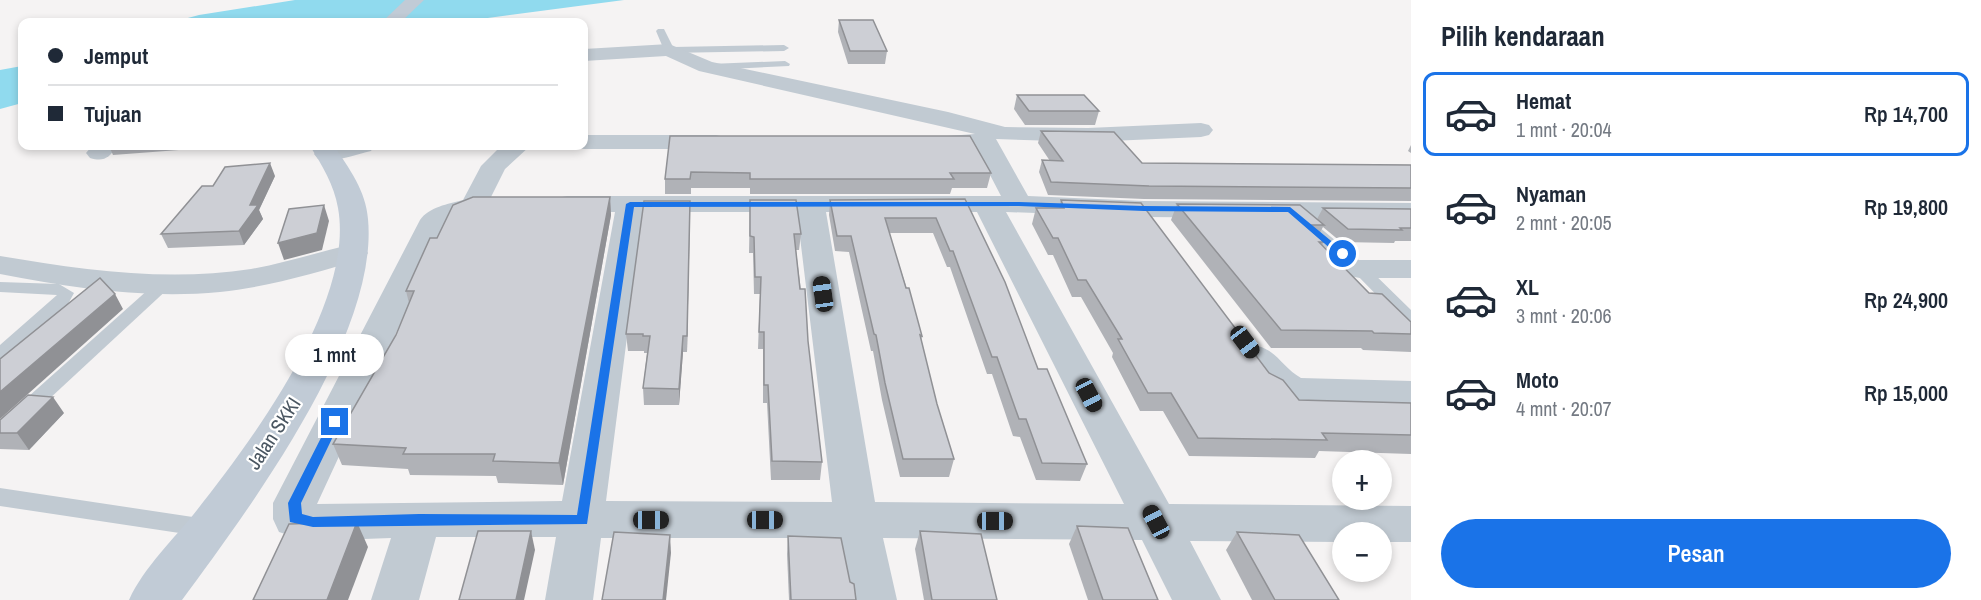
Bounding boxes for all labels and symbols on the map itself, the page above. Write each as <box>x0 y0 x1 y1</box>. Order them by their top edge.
route start <box>1329 240 1356 267</box>
car <box>812 275 834 313</box>
car <box>1227 322 1263 362</box>
callout: 1 mnt <box>286 335 385 377</box>
car <box>1073 375 1105 415</box>
street label: Jalan SKKI <box>240 392 306 474</box>
route end <box>321 408 348 435</box>
car <box>1140 502 1172 542</box>
car <box>633 511 669 529</box>
car <box>747 511 783 529</box>
car <box>977 512 1013 530</box>

